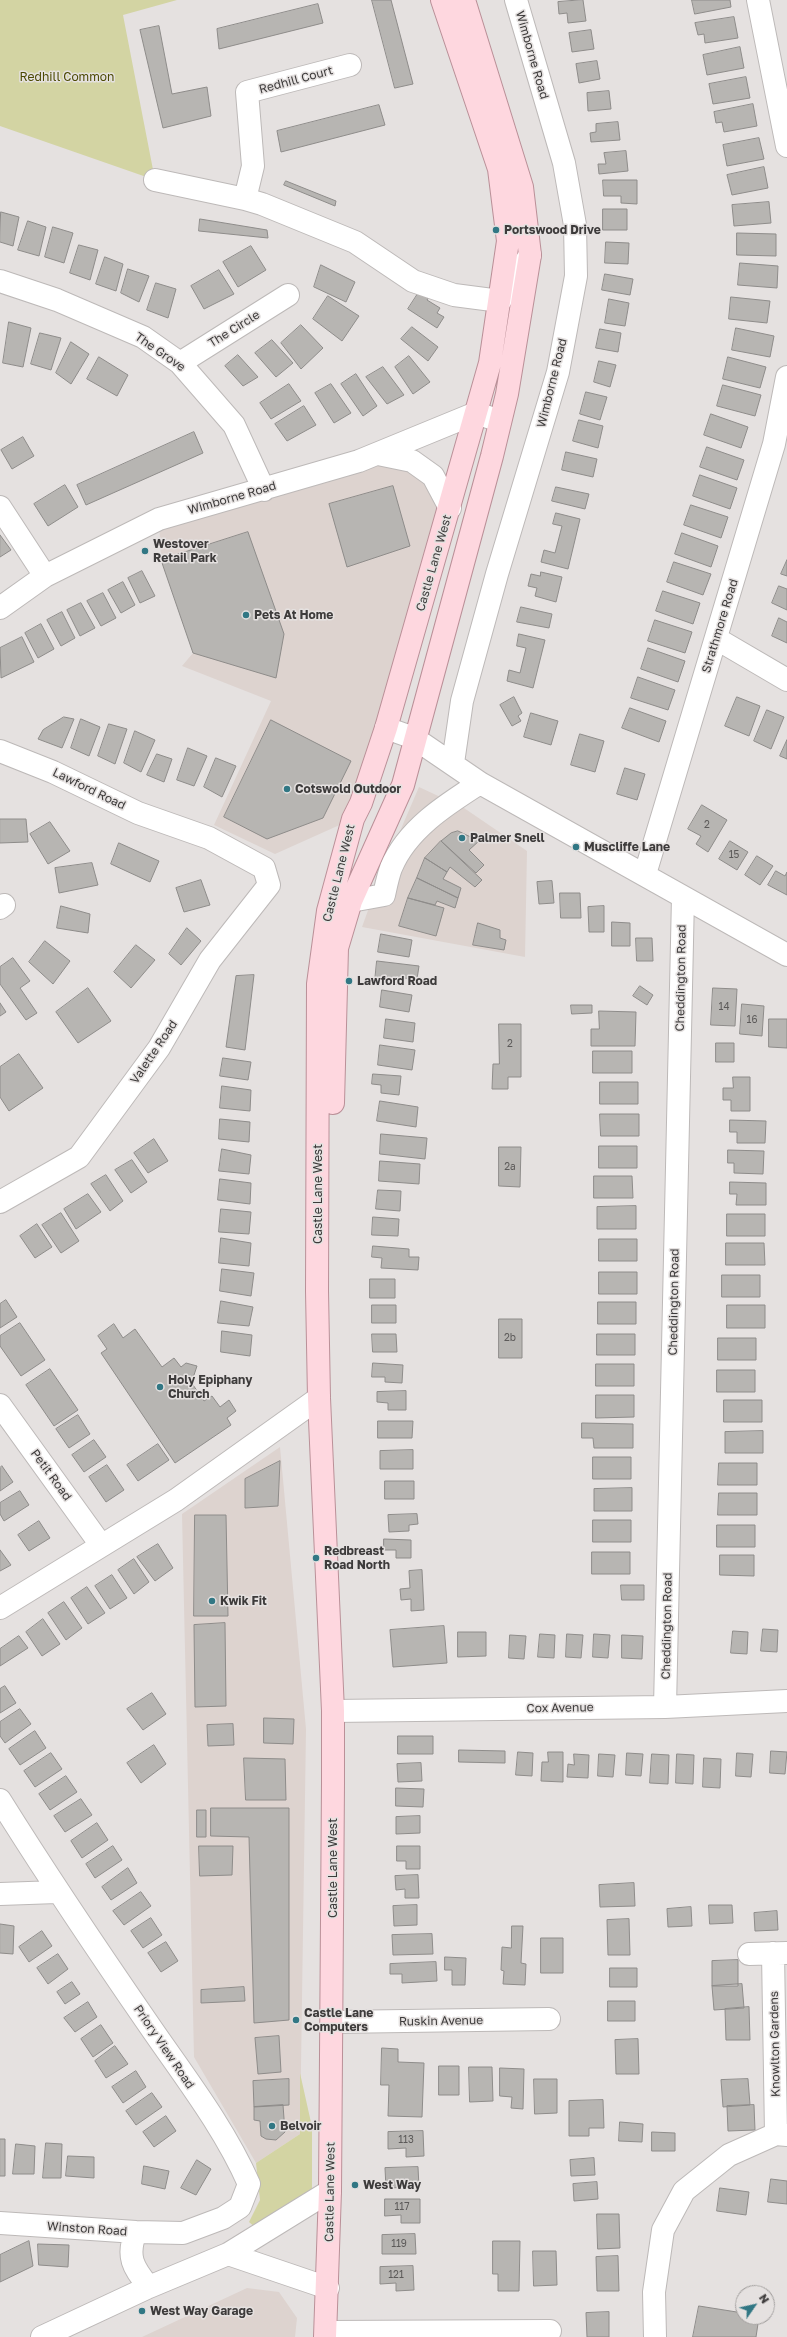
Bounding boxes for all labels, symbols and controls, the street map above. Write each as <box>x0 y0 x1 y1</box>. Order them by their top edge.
street label: Wimborne Road <box>512 9 552 101</box>
street label: Redhill Court <box>257 63 335 97</box>
park label: Redhill Common <box>20 70 114 84</box>
place label: Portswood Drive <box>504 223 601 237</box>
marker: Portswood Drive <box>491 225 501 235</box>
street label: The Circle <box>206 308 262 350</box>
street label: The Grove <box>132 329 188 375</box>
street label: Wimborne Road <box>534 337 570 429</box>
street label: Wimborne Road <box>186 478 278 518</box>
street label: Castle Lane West <box>413 513 455 613</box>
place label: Westover Retail Park <box>153 537 217 565</box>
marker: Westover Retail Park <box>140 546 150 556</box>
street label: Strathmore Road <box>699 577 741 675</box>
place label: Pets At Home <box>254 608 333 622</box>
marker: Pets At Home <box>241 610 251 620</box>
street label: Lawford Road <box>50 765 128 813</box>
place label: Cotswold Outdoor <box>295 782 401 796</box>
marker: Cotswold Outdoor <box>282 784 292 794</box>
house number: 2 <box>704 819 710 831</box>
street label: Castle Lane West <box>320 823 358 923</box>
place label: Palmer Snell <box>470 831 545 845</box>
marker: Palmer Snell <box>457 833 467 843</box>
place label: Muscliffe Lane <box>584 840 670 854</box>
marker: Muscliffe Lane <box>571 842 581 852</box>
house number: 15 <box>729 849 739 861</box>
street label: Cheddington Road <box>673 924 689 1032</box>
place label: Lawford Road <box>357 974 437 988</box>
marker: Lawford Road <box>344 976 354 986</box>
house number: 14 <box>719 1001 729 1013</box>
house number: 16 <box>747 1014 757 1026</box>
street label: Valette Road <box>127 1017 181 1087</box>
house number: 2 <box>507 1038 513 1050</box>
street label: Castle Lane West <box>311 1144 325 1244</box>
house number: 2a <box>504 1161 516 1173</box>
street label: Cheddington Road <box>666 1248 682 1356</box>
house number: 2b <box>504 1332 516 1344</box>
place label: Holy Epiphany Church <box>168 1373 252 1401</box>
marker: Holy Epiphany Church <box>155 1382 165 1392</box>
street label: Petit Road <box>28 1447 74 1503</box>
place label: Redbreast Road North <box>324 1544 390 1572</box>
marker: Redbreast Road North <box>311 1553 321 1563</box>
street label: Cheddington Road <box>659 1572 675 1680</box>
place label: Kwik Fit <box>220 1594 267 1608</box>
marker: Kwik Fit <box>207 1596 217 1606</box>
street label: Cox Avenue <box>526 1700 594 1716</box>
street label: Castle Lane West <box>326 1818 340 1918</box>
street label: Knowlton Gardens <box>767 1991 783 2097</box>
street label: Priory View Road <box>131 2002 197 2092</box>
place label: Castle Lane Computers <box>304 2006 373 2034</box>
street label: Ruskin Avenue <box>399 2013 483 2029</box>
marker: Castle Lane Computers <box>291 2015 301 2025</box>
place label: Belvoir <box>280 2119 321 2133</box>
marker: Belvoir <box>267 2121 277 2131</box>
house number: 113 <box>398 2134 414 2146</box>
street label: Castle Lane West <box>322 2142 338 2242</box>
place label: West Way <box>363 2178 421 2192</box>
marker: West Way <box>350 2180 360 2190</box>
house number: 117 <box>395 2201 409 2213</box>
street label: Winston Road <box>46 2219 128 2239</box>
house number: 119 <box>391 2238 407 2250</box>
house number: 121 <box>388 2269 404 2281</box>
north arrow <box>735 2285 775 2325</box>
text: N <box>757 2291 772 2306</box>
place label: West Way Garage <box>150 2304 253 2318</box>
marker: West Way Garage <box>137 2306 147 2316</box>

